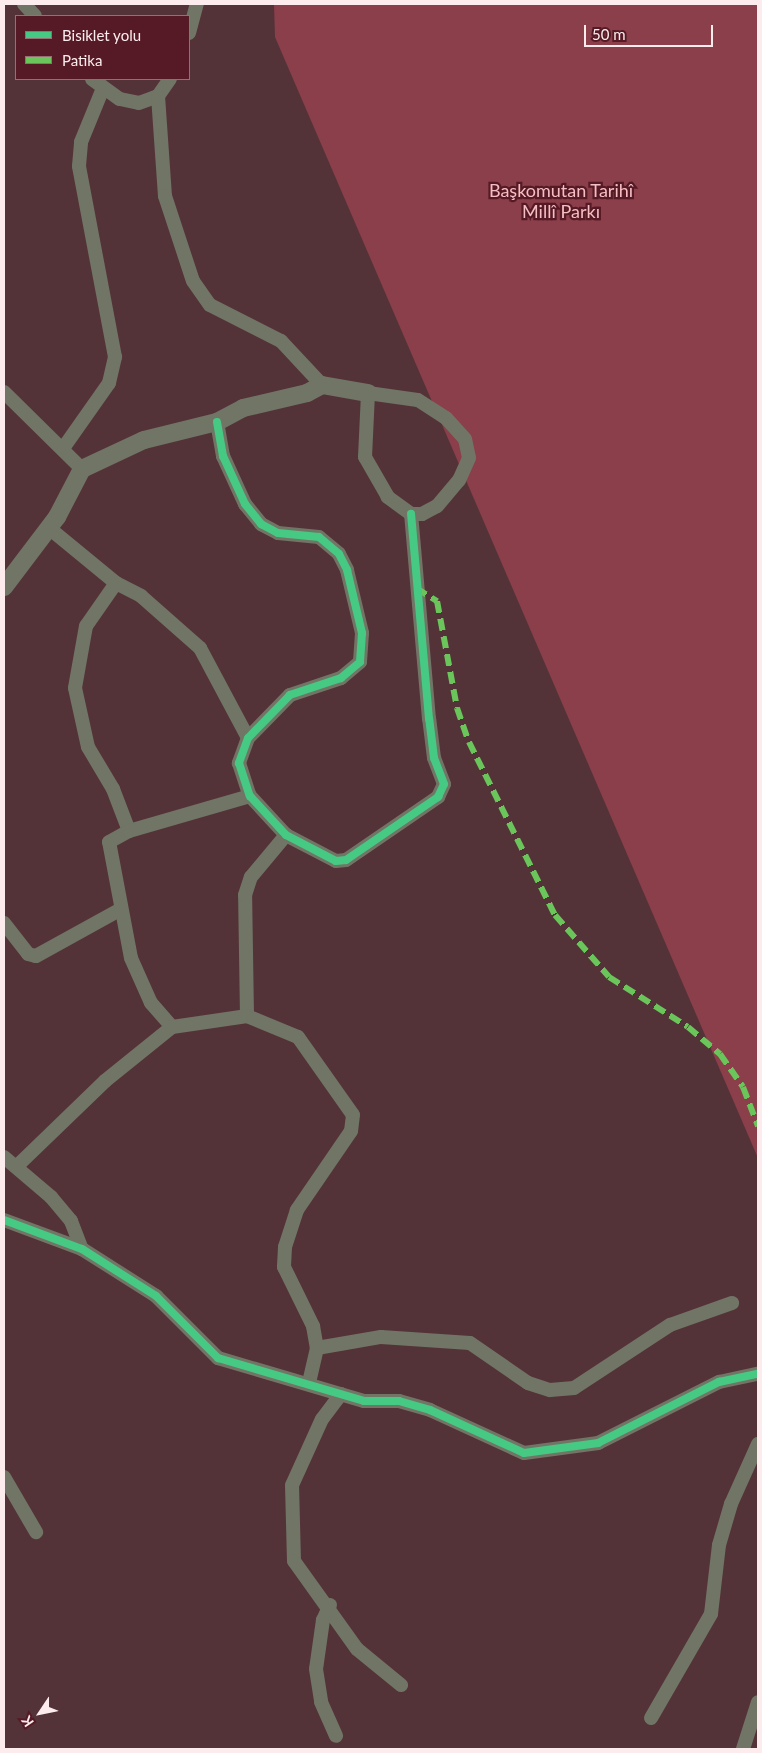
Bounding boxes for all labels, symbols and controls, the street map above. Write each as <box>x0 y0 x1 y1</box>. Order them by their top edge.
legend <box>15 15 190 80</box>
scale bar <box>587 15 716 47</box>
text: 50 m <box>592 25 626 43</box>
text: Bisiklet yolu <box>62 26 141 44</box>
text: Patika <box>62 51 102 69</box>
park label: Başkomutan Tarihî Millî Parkı <box>489 180 633 222</box>
north arrow <box>15 1688 65 1738</box>
text: K <box>17 1713 37 1730</box>

